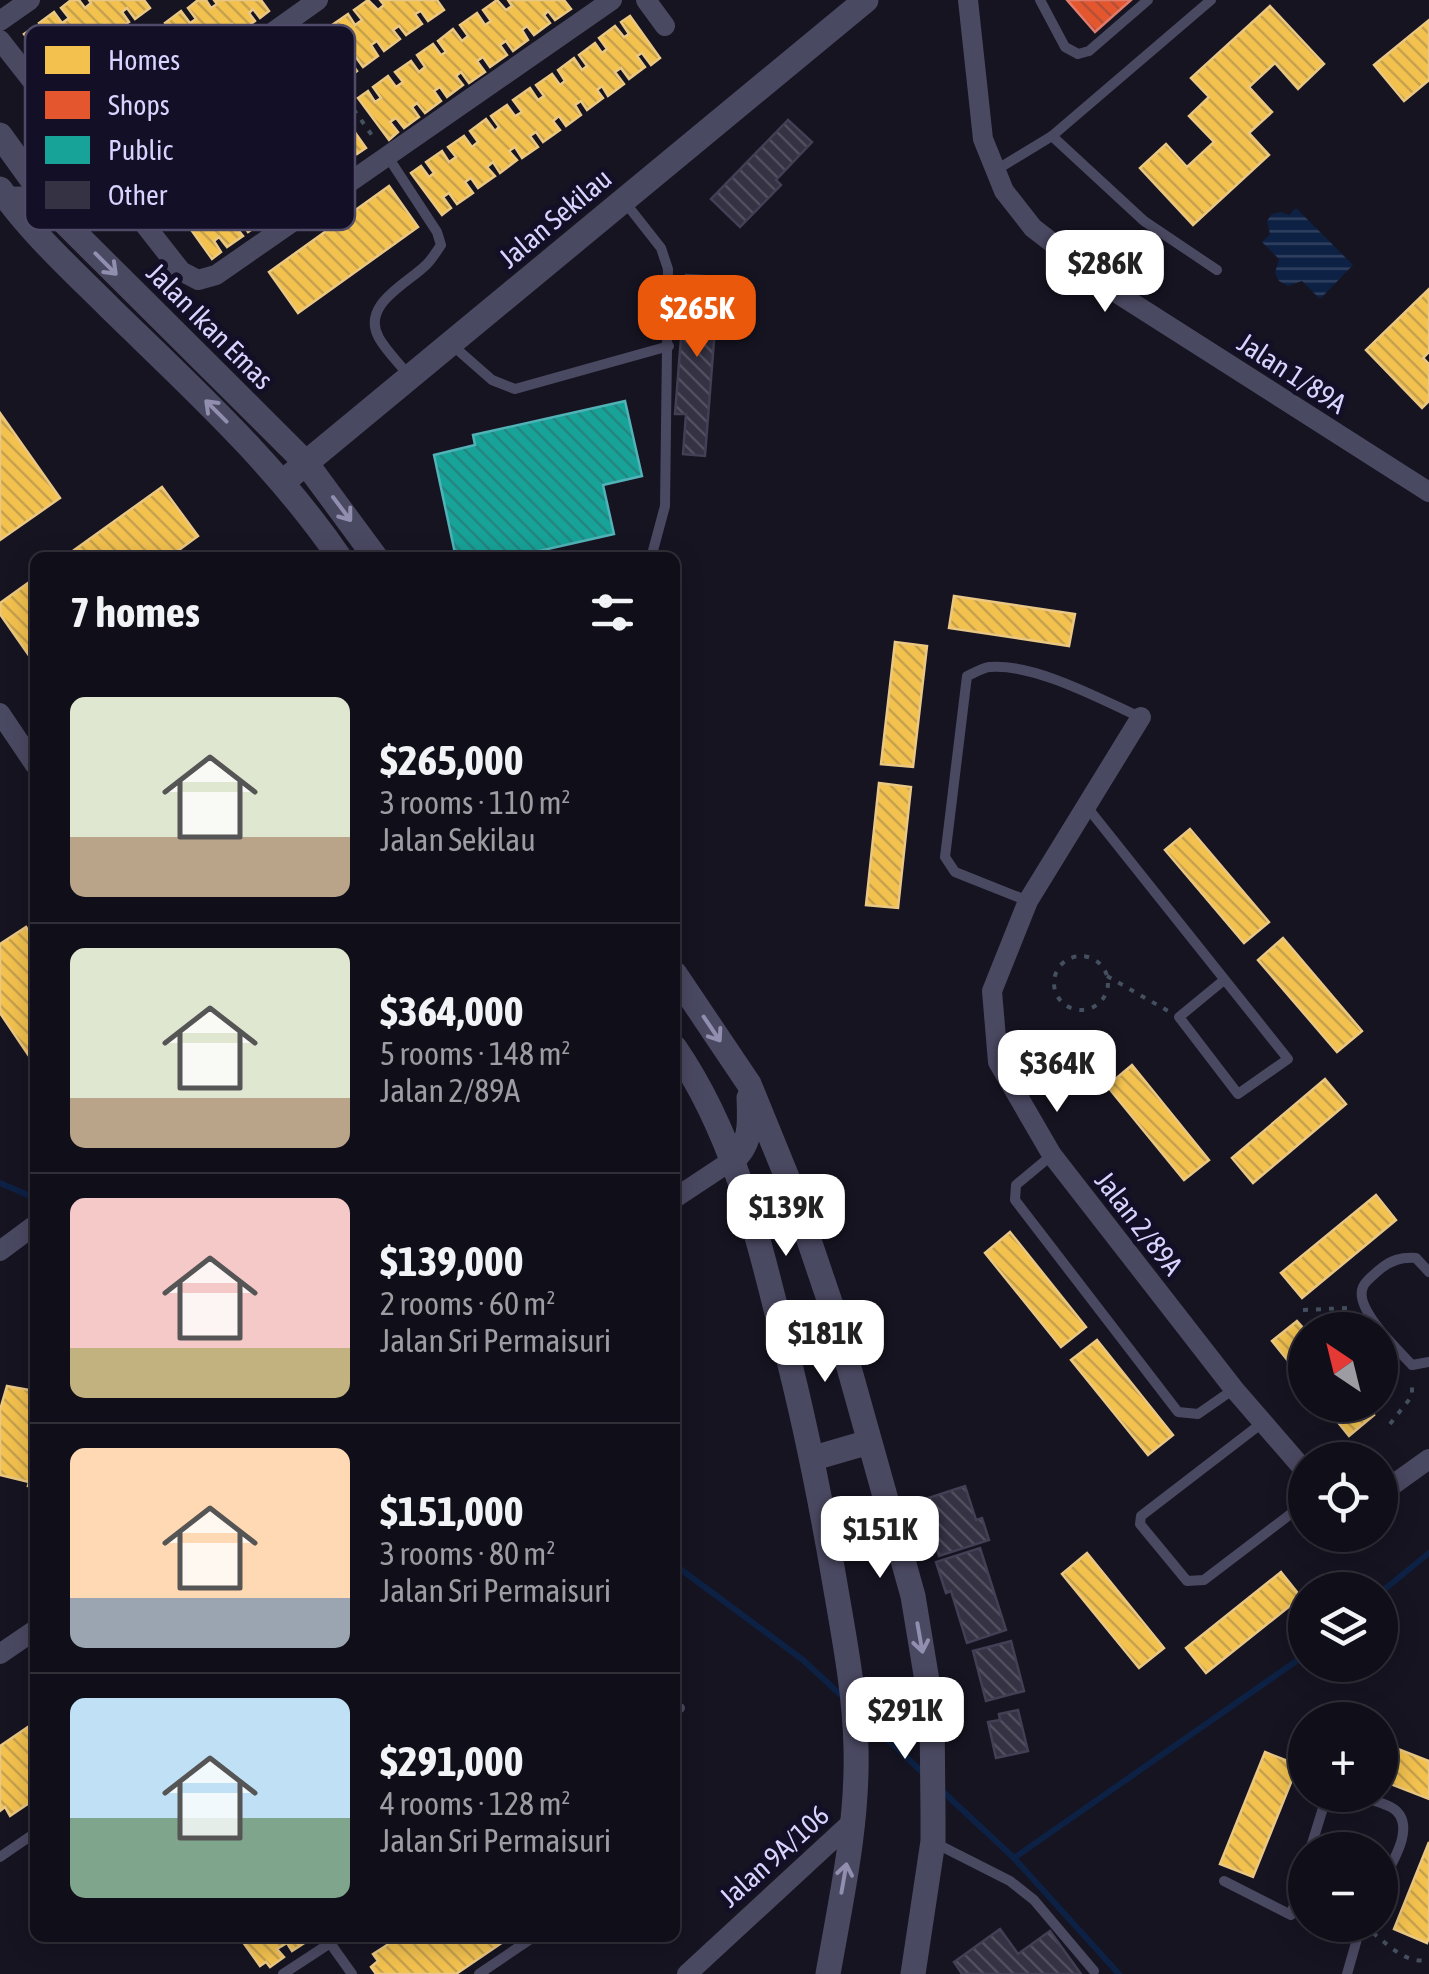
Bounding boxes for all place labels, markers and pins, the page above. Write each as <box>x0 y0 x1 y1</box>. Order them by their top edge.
pin: $286K <box>1035 230 1175 315</box>
pin: $265K <box>627 275 767 360</box>
pin: $364K <box>987 1030 1127 1115</box>
pin: $139K <box>716 1174 856 1259</box>
pin: $181K <box>755 1300 895 1385</box>
pin: $151K <box>810 1496 950 1581</box>
pin: $291K <box>835 1677 975 1762</box>

